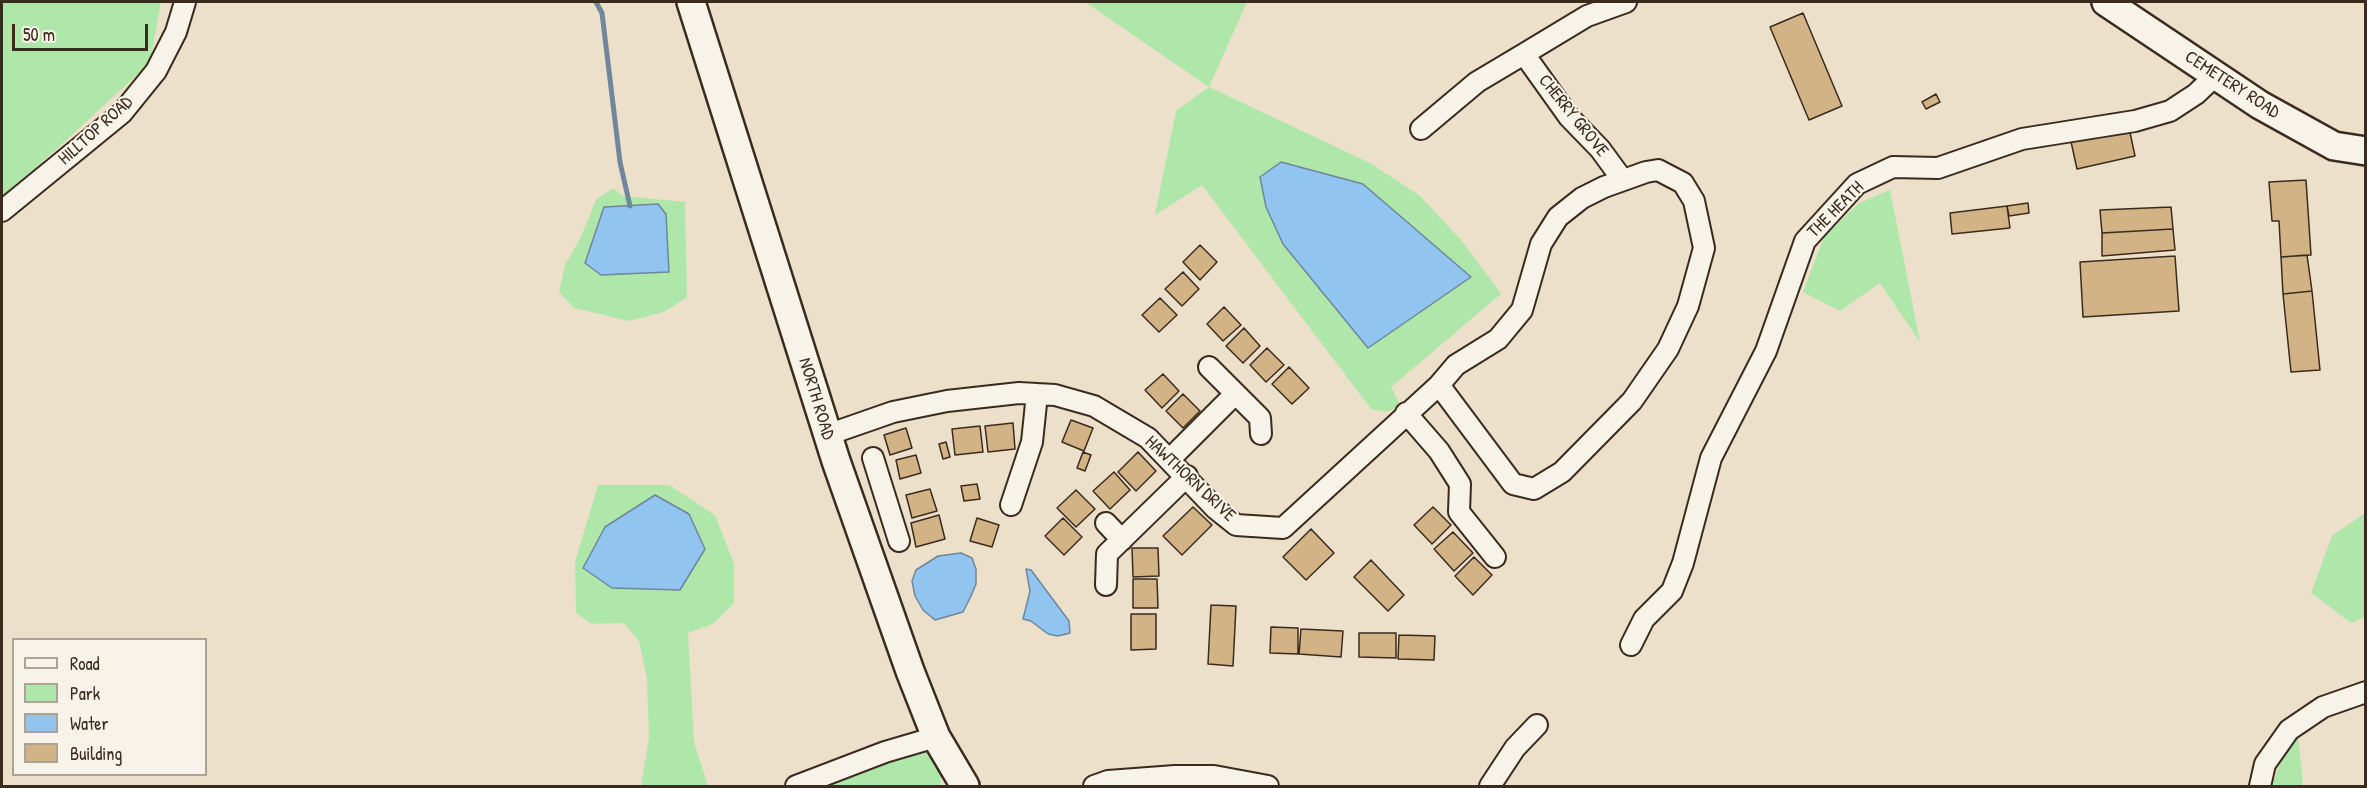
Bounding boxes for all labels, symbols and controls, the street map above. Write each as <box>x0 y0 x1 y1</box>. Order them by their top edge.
scale bar <box>15 12 152 50</box>
text: 50 m <box>23 22 55 47</box>
street label: CEMETERY ROAD <box>2181 46 2283 124</box>
street label: CHERRY GROVE <box>1533 71 1613 161</box>
street label: HILLTOP ROAD <box>54 92 138 170</box>
street label: THE HEATH <box>1803 177 1869 243</box>
street label: NORTH ROAD <box>793 356 839 442</box>
street label: HAWTHORN DRIVE <box>1140 432 1240 526</box>
legend <box>12 638 207 776</box>
text: Road <box>70 651 100 676</box>
text: Park <box>70 681 100 706</box>
text: Water <box>70 711 108 736</box>
text: Building <box>70 741 122 766</box>

